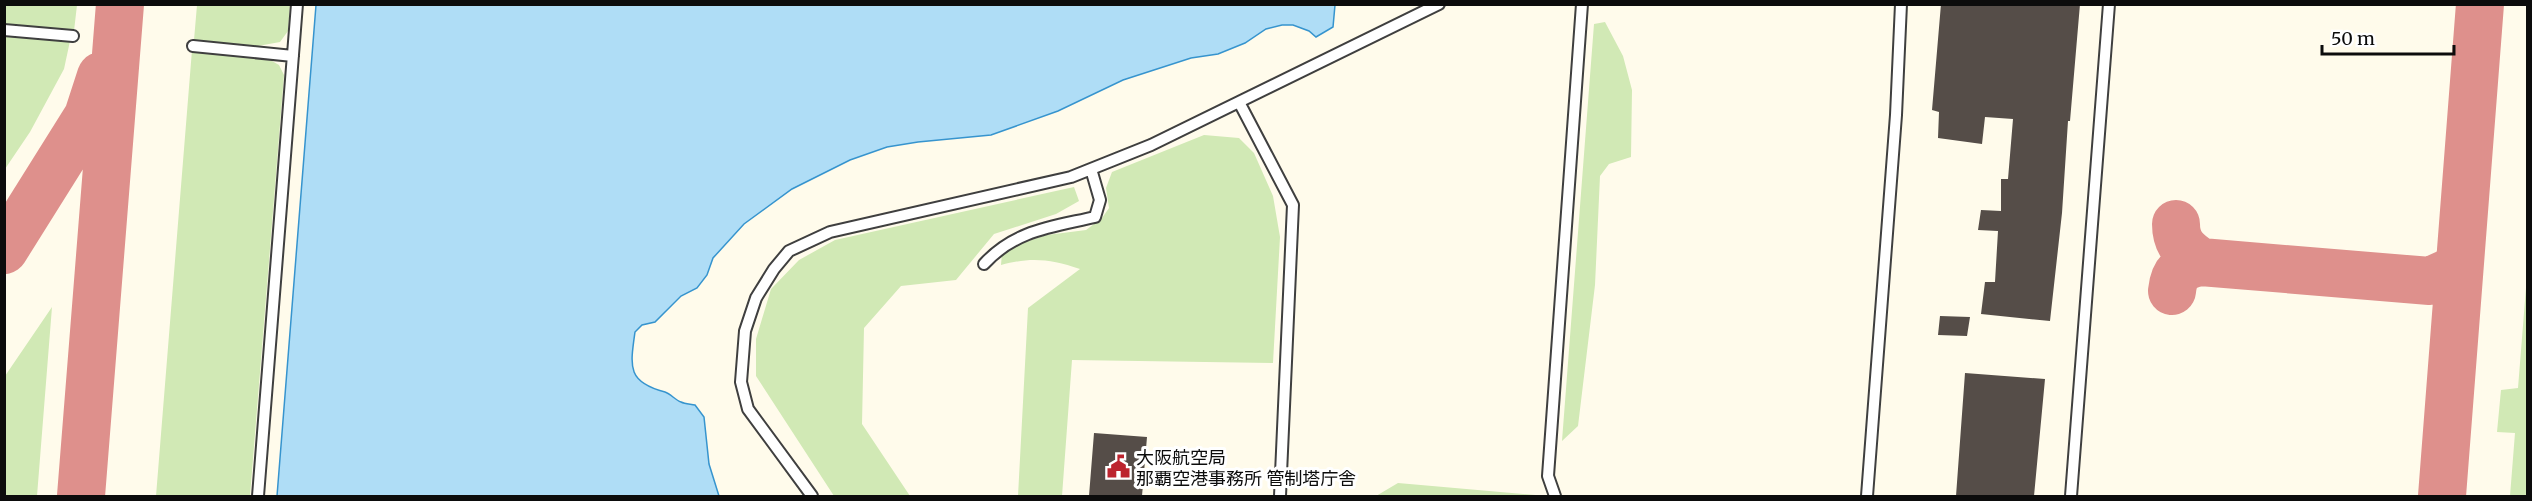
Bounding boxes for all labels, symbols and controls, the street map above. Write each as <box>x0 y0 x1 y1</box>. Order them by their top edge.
scale bar <box>2322 18 2454 56</box>
text: 50 m <box>2331 27 2375 50</box>
place label: 大阪航空局 那覇空港事務所 管制塔庁舎 <box>1136 446 1356 490</box>
public building icon: 大阪航空局 那覇空港事務所 管制塔庁舎 <box>1105 454 1131 480</box>

